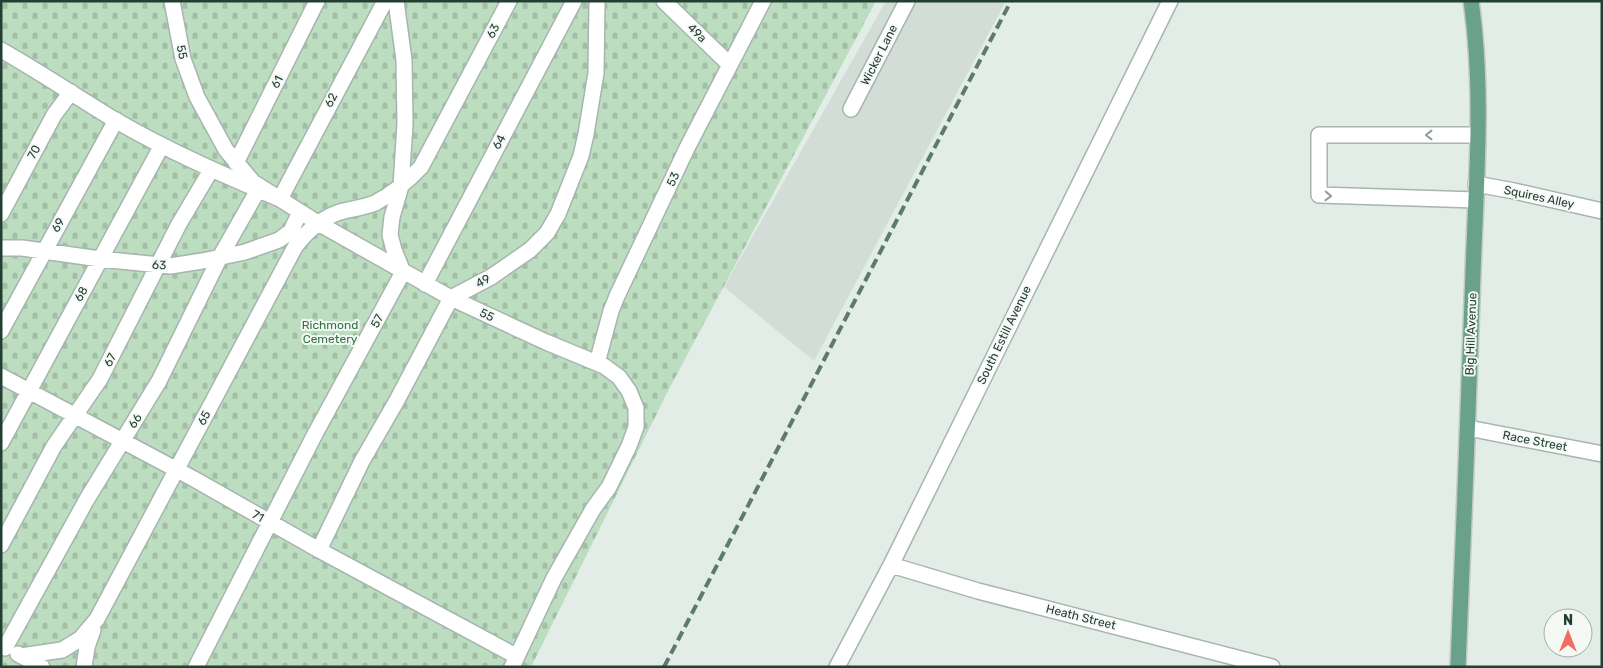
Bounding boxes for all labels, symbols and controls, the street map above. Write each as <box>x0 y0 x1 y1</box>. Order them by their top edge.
street label: 63 <box>483 21 503 41</box>
street label: 49a <box>685 21 709 45</box>
street label: Wicker Lane <box>858 22 900 88</box>
street label: 55 <box>174 43 190 61</box>
street label: 61 <box>268 73 286 91</box>
street label: 62 <box>322 90 340 110</box>
one-way arrow <box>1424 130 1432 140</box>
street label: 64 <box>489 132 509 152</box>
street label: 70 <box>25 143 43 161</box>
street label: 53 <box>664 170 682 188</box>
street label: Squires Alley <box>1503 183 1576 211</box>
one-way arrow <box>1324 190 1332 201</box>
street label: 69 <box>48 215 68 235</box>
street label: 63 <box>152 258 166 272</box>
street label: 49 <box>473 271 493 291</box>
street label: South Estill Avenue <box>974 283 1034 387</box>
street label: 68 <box>71 284 91 304</box>
street label: Big Hill Avenue <box>1463 292 1479 376</box>
street label: 55 <box>478 306 496 324</box>
street label: 57 <box>368 312 386 330</box>
park label: Richmond Cemetery <box>302 318 358 346</box>
street label: 67 <box>101 351 119 369</box>
street label: 65 <box>194 408 214 428</box>
street label: 66 <box>125 411 145 431</box>
street label: Race Street <box>1502 428 1569 454</box>
street label: 71 <box>250 507 266 525</box>
street label: Heath Street <box>1045 602 1118 633</box>
north arrow <box>1543 608 1593 658</box>
text: N <box>1563 612 1573 629</box>

